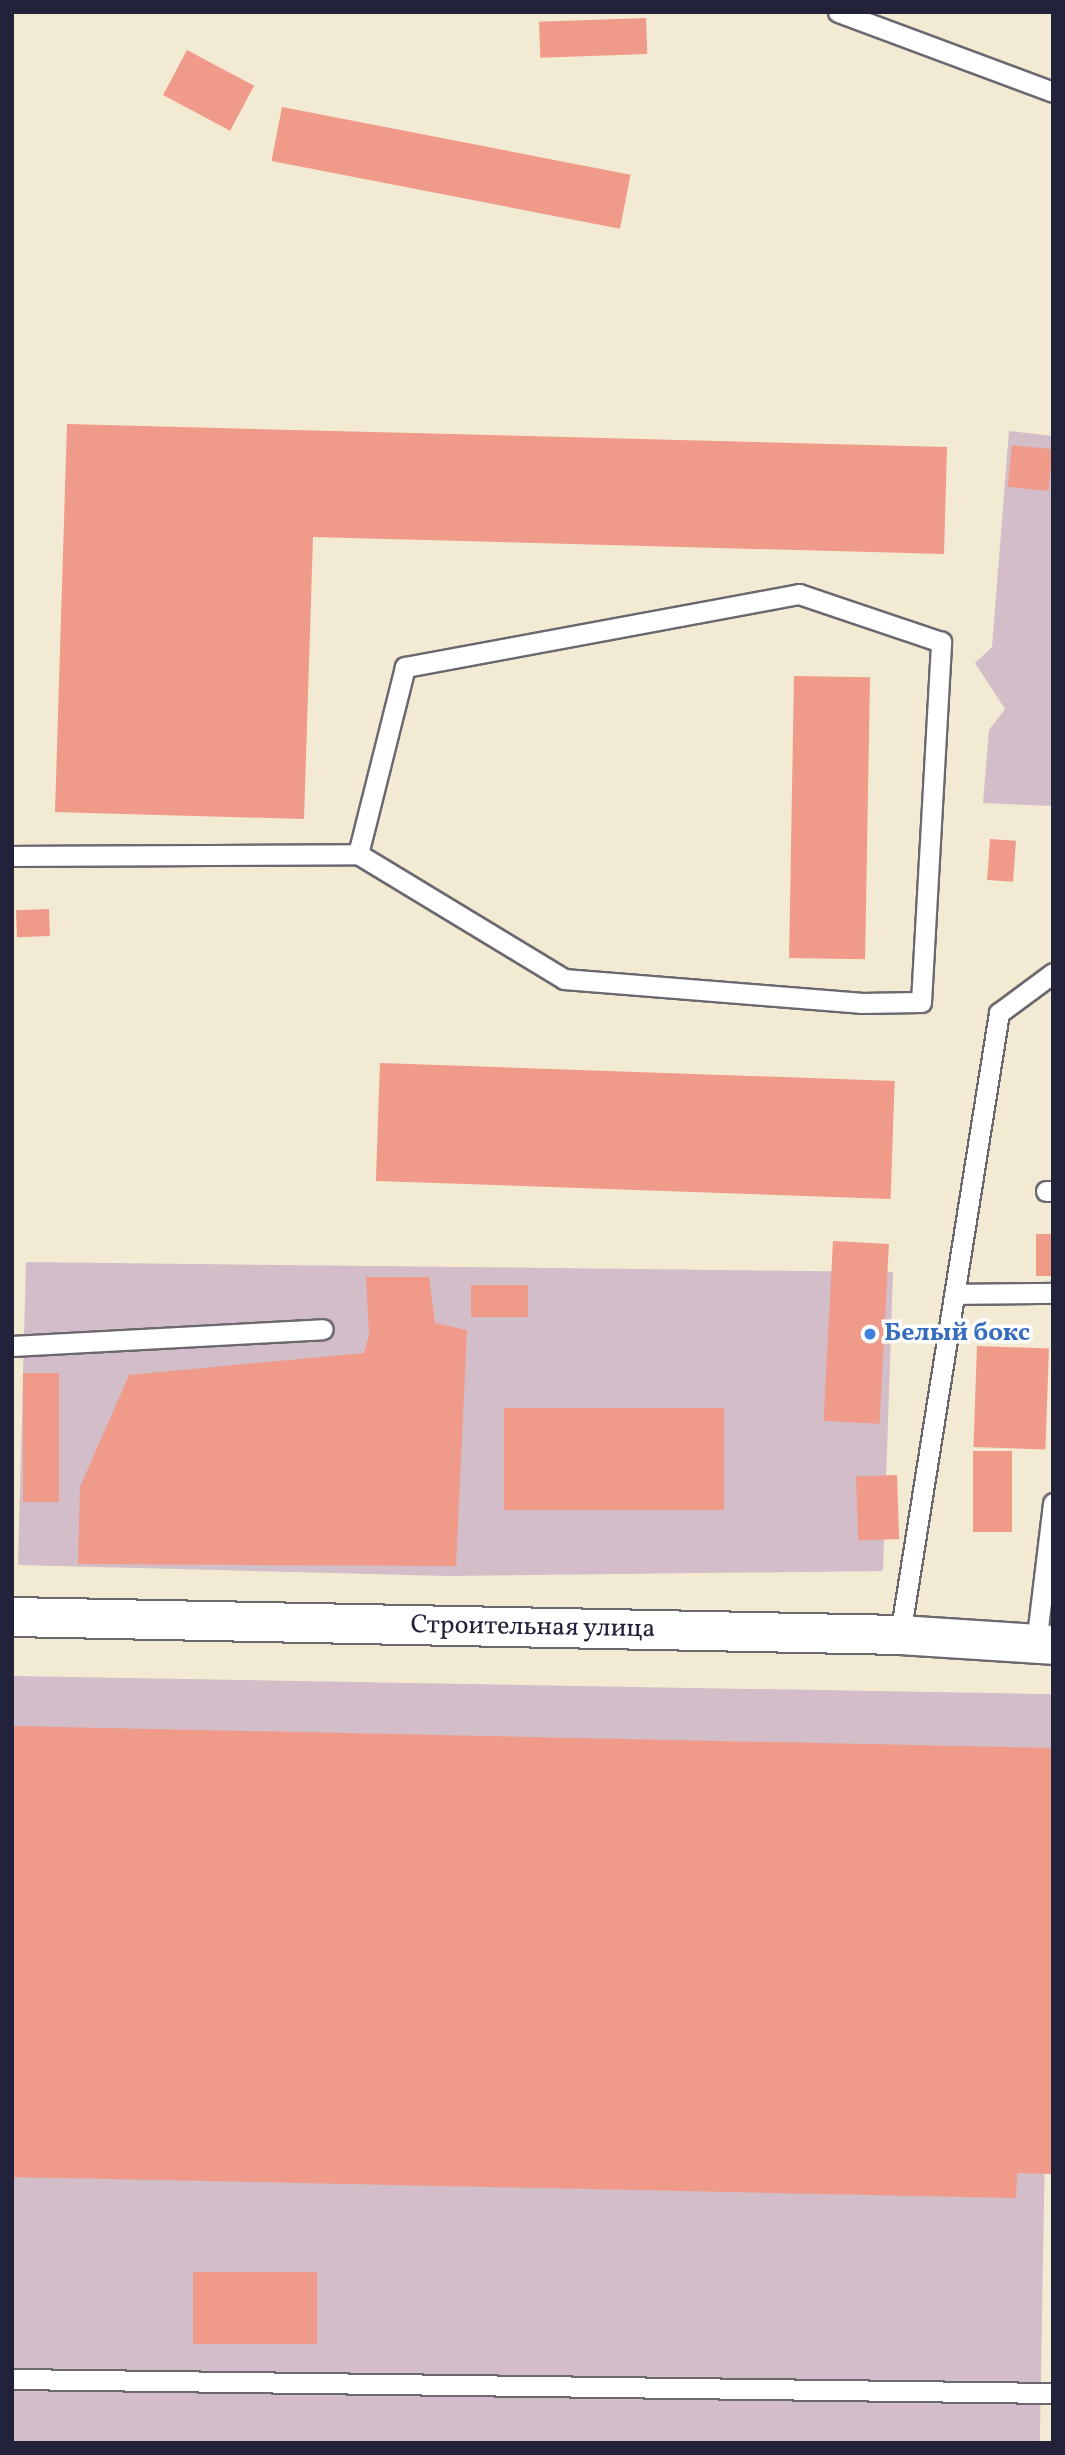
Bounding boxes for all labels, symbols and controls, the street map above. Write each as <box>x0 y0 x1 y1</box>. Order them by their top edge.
place label: Белый бокс <box>884 1318 1030 1350</box>
marker: Белый бокс <box>862 1326 878 1342</box>
street label: Строительная улица <box>410 1610 656 1646</box>

